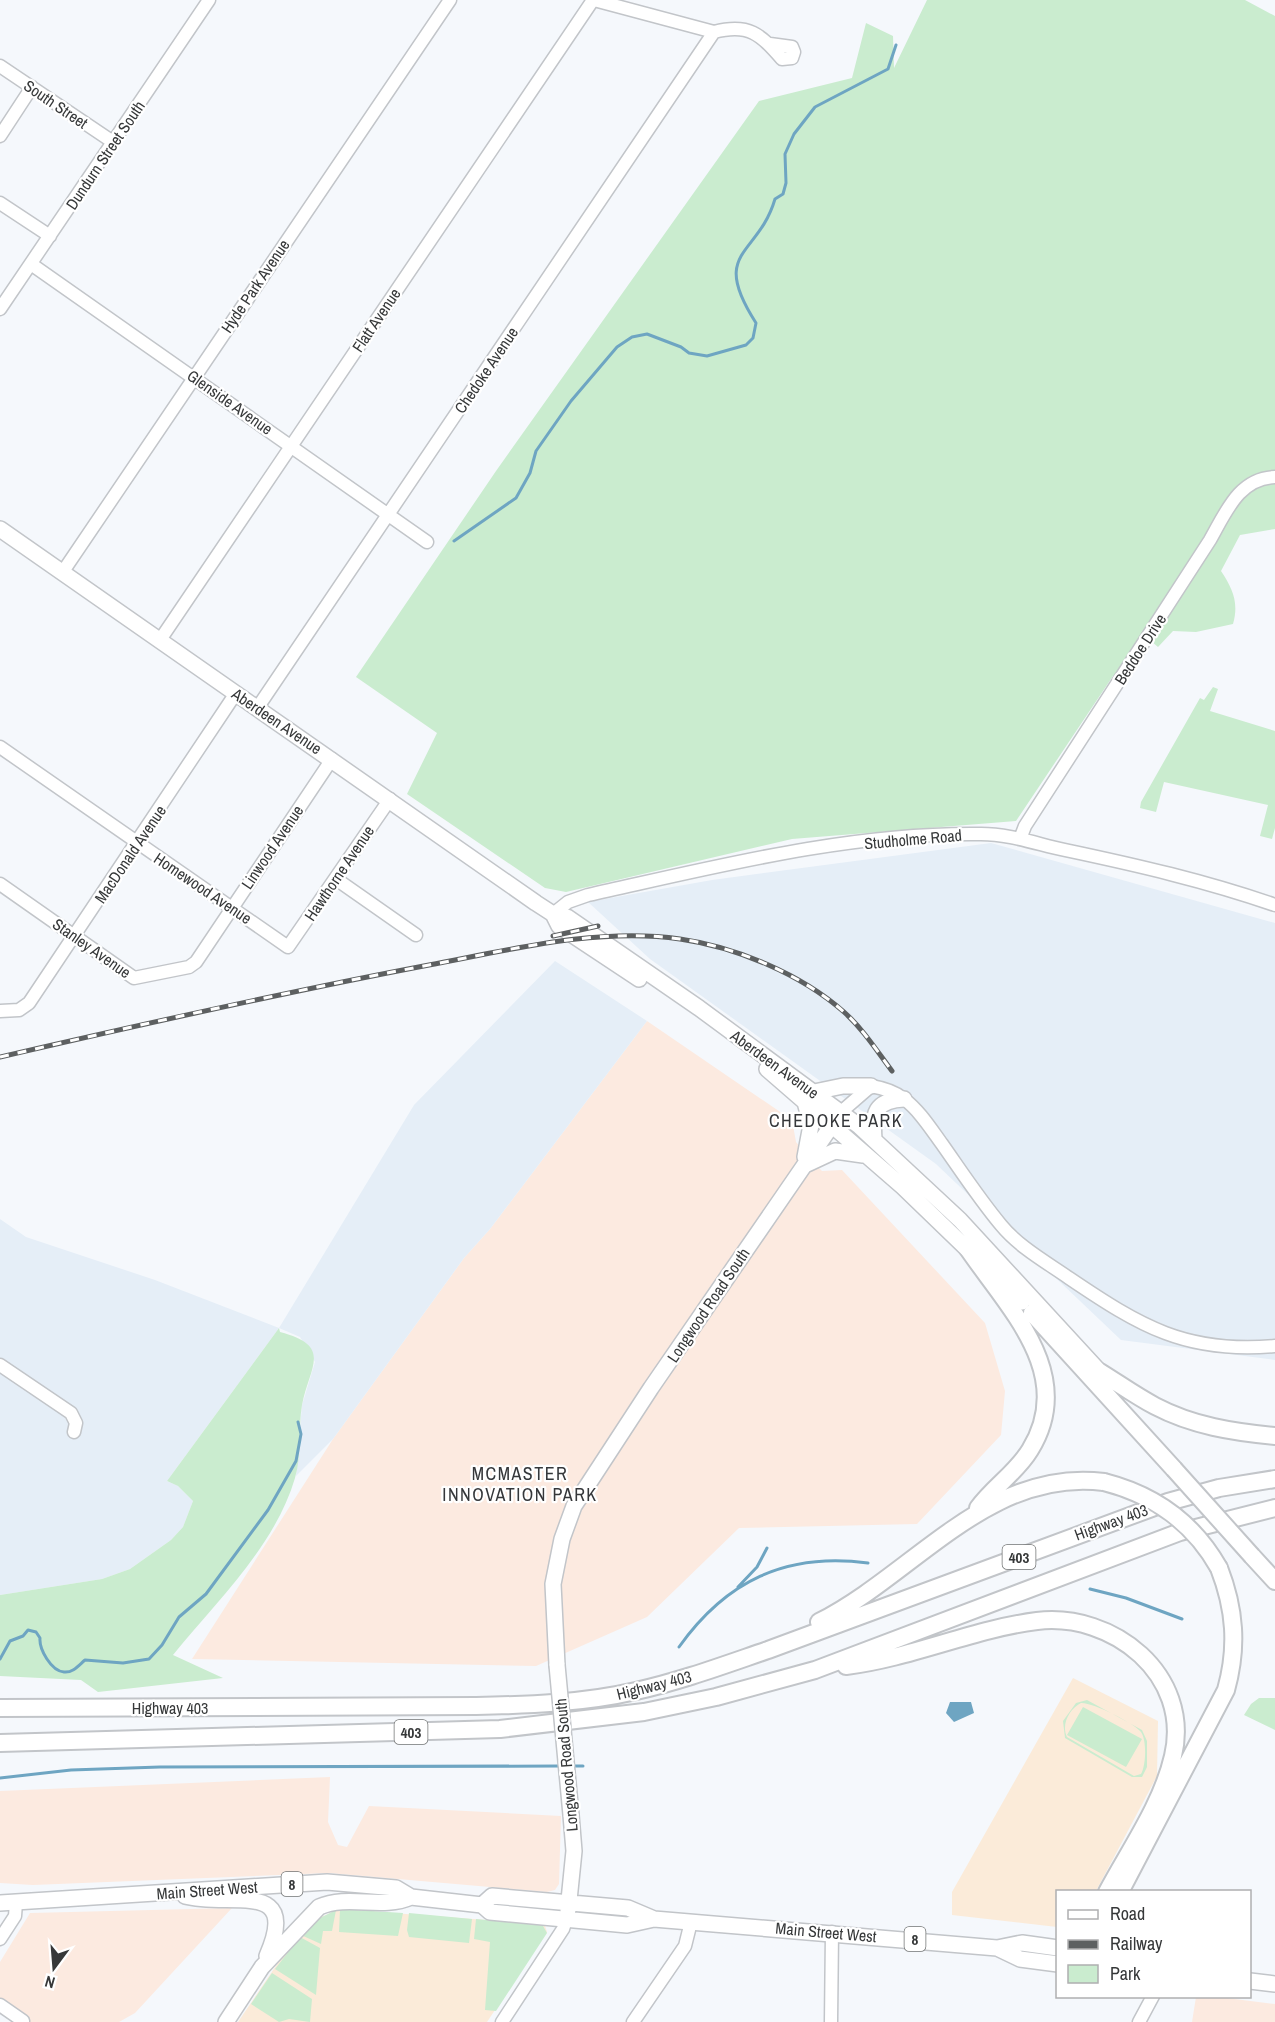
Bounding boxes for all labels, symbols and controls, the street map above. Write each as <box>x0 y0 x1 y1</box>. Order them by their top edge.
street label: South Street <box>20 74 93 134</box>
street label: Dundurn Street South <box>60 96 150 214</box>
street label: Hyde Park Avenue <box>216 235 294 337</box>
street label: Flatt Avenue <box>347 284 405 356</box>
street label: Chedoke Avenue <box>449 323 523 417</box>
street label: Glenside Avenue <box>183 364 277 440</box>
street label: Beddoe Drive <box>1109 609 1171 689</box>
street label: Aberdeen Avenue <box>227 682 326 759</box>
street label: MacDonald Avenue <box>89 801 171 907</box>
street label: Linwood Avenue <box>236 801 308 893</box>
street label: Hawthorne Avenue <box>299 821 379 925</box>
street label: Studholme Road <box>863 824 963 854</box>
street label: Homewood Avenue <box>150 847 256 929</box>
street label: Stanley Avenue <box>48 913 136 983</box>
street label: Aberdeen Avenue <box>726 1024 824 1103</box>
district label: CHEDOKE PARK <box>769 1108 903 1133</box>
street label: Longwood Road South <box>662 1244 754 1366</box>
district label: MCMASTER INNOVATION PARK <box>442 1461 598 1507</box>
street label: Highway 403 <box>1071 1499 1151 1545</box>
road number: 403 <box>1002 1545 1036 1569</box>
street label: Highway 403 <box>614 1665 694 1705</box>
street label: Highway 403 <box>132 1697 208 1719</box>
street label: Longwood Road South <box>549 1698 583 1832</box>
road number: 403 <box>394 1720 428 1744</box>
road number: 8 <box>282 1872 302 1896</box>
street label: Main Street West <box>156 1875 259 1905</box>
legend <box>1056 1890 1251 1998</box>
text: Road <box>1110 1901 1145 1926</box>
street label: Main Street West <box>775 1917 878 1947</box>
road number: 8 <box>904 1927 926 1951</box>
text: Railway <box>1110 1931 1163 1956</box>
north arrow <box>24 1938 84 1998</box>
text: Park <box>1110 1961 1141 1986</box>
text: N <box>42 1971 57 1994</box>

